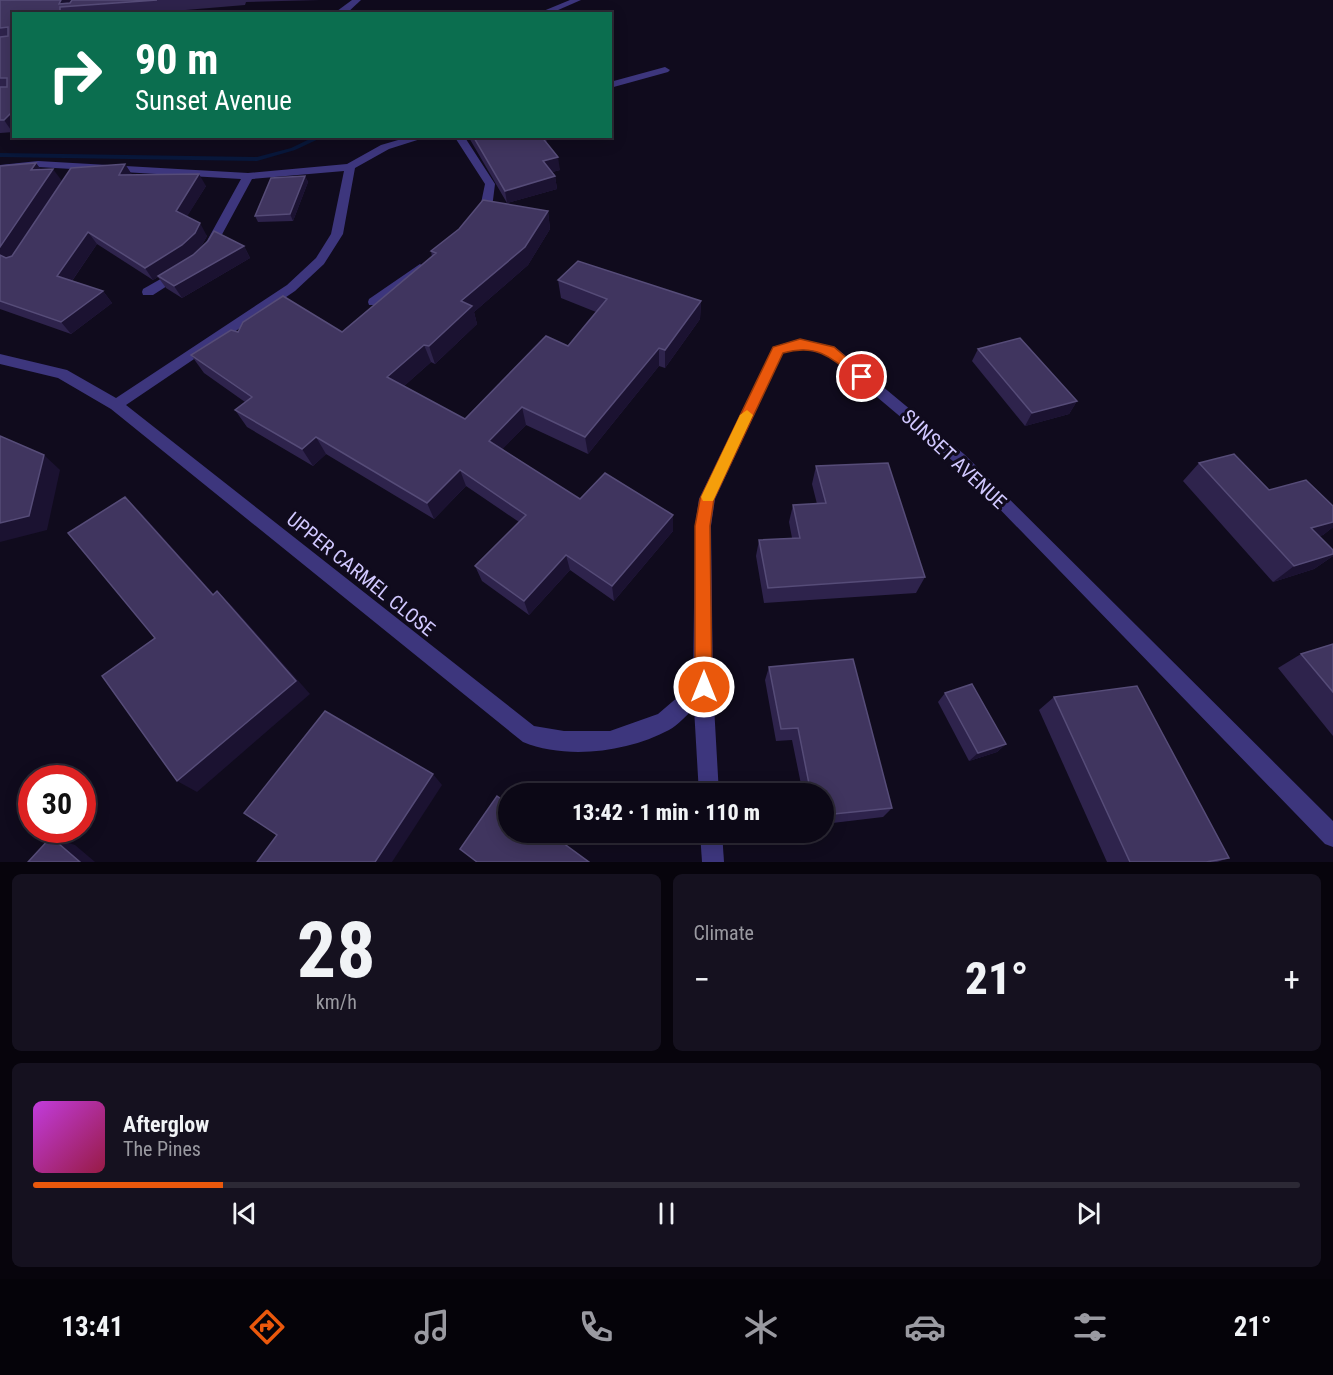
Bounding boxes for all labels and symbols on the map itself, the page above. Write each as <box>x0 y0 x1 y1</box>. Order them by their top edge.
pin <box>836 351 887 402</box>
street label: SUNSET AVENUE <box>897 404 1011 514</box>
street label: UPPER CARMEL CLOSE <box>282 507 440 641</box>
position arrow <box>672 655 736 719</box>
speed limit sign: 30 <box>18 765 96 843</box>

